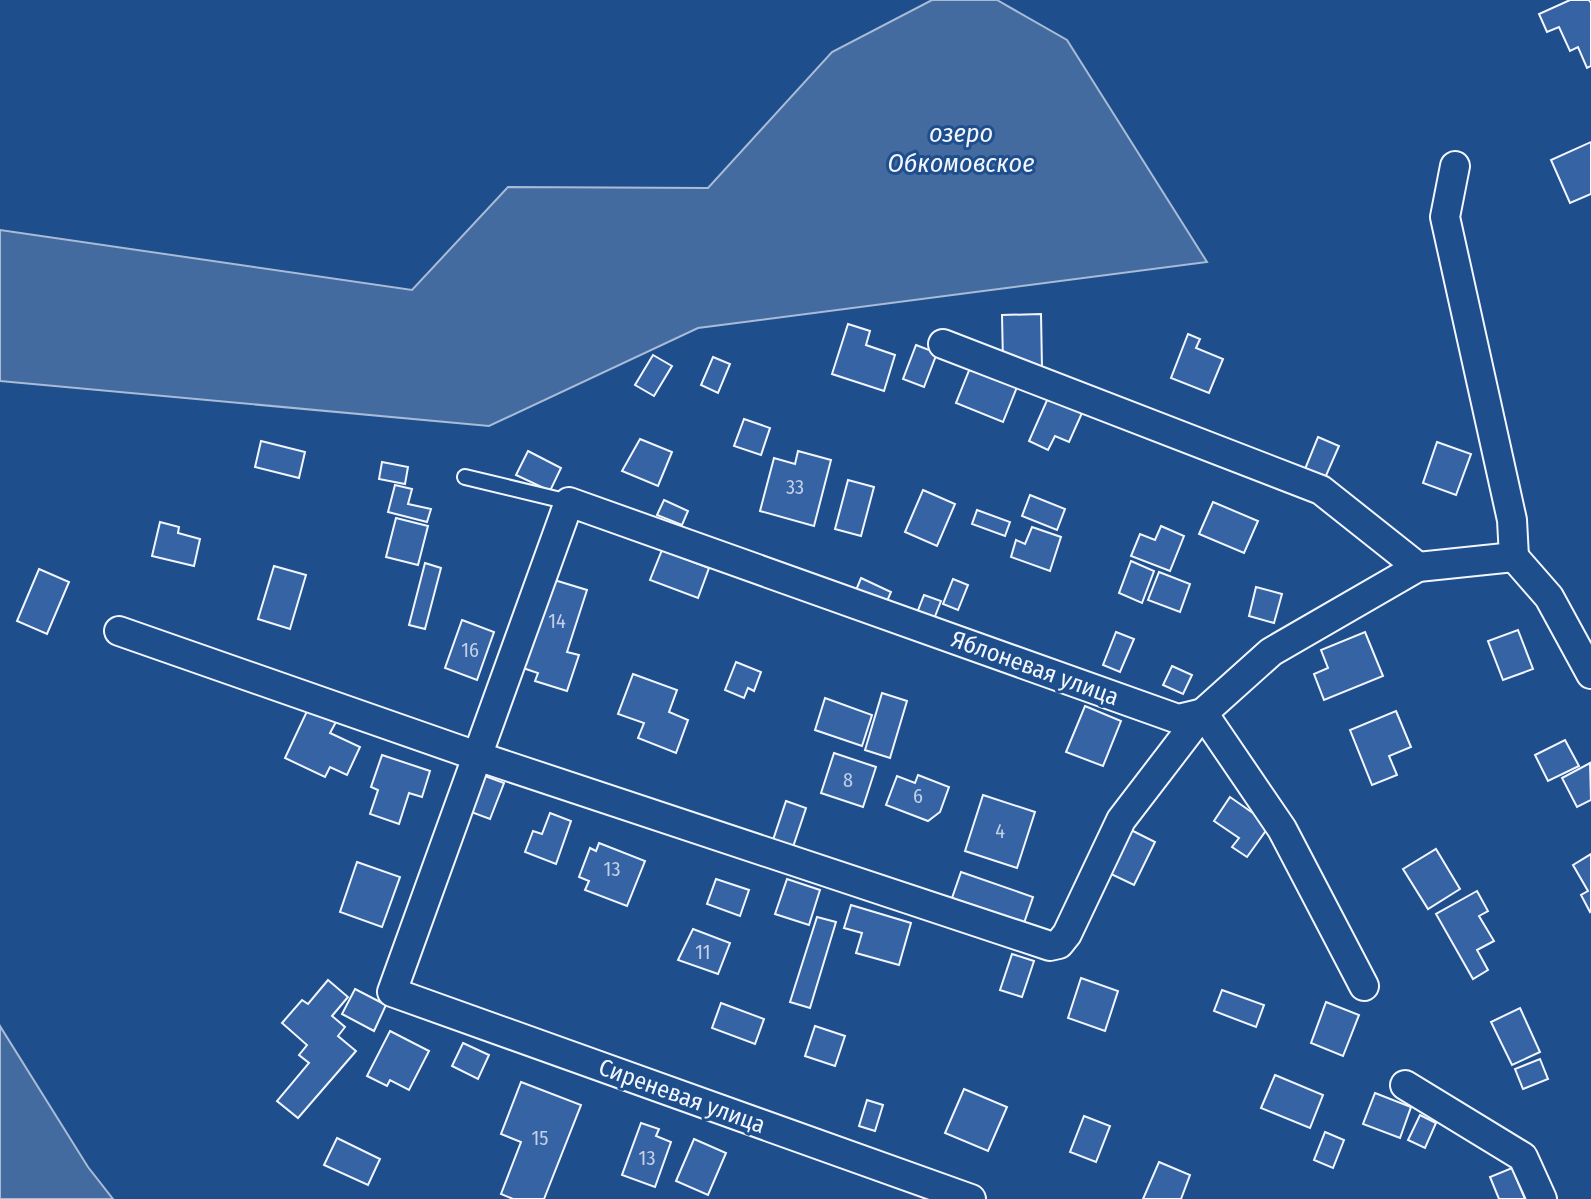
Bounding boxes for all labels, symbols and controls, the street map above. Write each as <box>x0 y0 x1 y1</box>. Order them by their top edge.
water label: озеро Обкомовское <box>887 118 1035 179</box>
house number: 33 <box>786 475 804 499</box>
house number: 14 <box>548 609 566 633</box>
street label: Яблоневая улица <box>947 625 1123 711</box>
house number: 16 <box>461 638 479 662</box>
house number: 8 <box>843 768 853 792</box>
house number: 6 <box>913 784 923 808</box>
house number: 4 <box>995 819 1005 843</box>
house number: 13 <box>604 857 620 881</box>
house number: 11 <box>695 940 711 964</box>
street label: Сиреневая улица <box>595 1053 769 1139</box>
house number: 15 <box>532 1126 548 1150</box>
house number: 13 <box>639 1146 655 1170</box>

